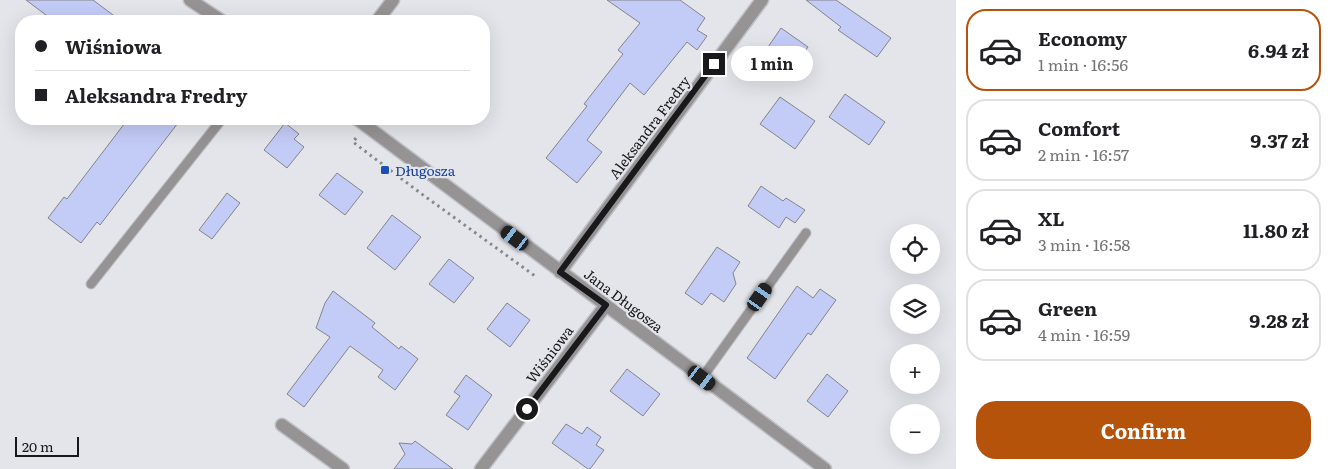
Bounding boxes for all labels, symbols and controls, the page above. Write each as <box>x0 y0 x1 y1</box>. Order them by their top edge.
text: Economy <box>1038 24 1127 52</box>
icon: car <box>978 28 1023 73</box>
text: Wiśniowa <box>65 32 162 60</box>
text: 6.94 zł <box>1248 36 1309 64</box>
callout: 1 min <box>732 46 814 82</box>
text: 1 min <box>751 51 793 75</box>
text: 1 min · 16:56 <box>1038 52 1128 76</box>
route end <box>703 53 725 75</box>
street label: Aleksandra Fredry <box>604 71 695 183</box>
text: Aleksandra Fredry <box>65 81 247 109</box>
text: Comfort <box>1038 114 1120 142</box>
icon: car <box>978 118 1023 163</box>
text: 9.37 zł <box>1250 126 1309 154</box>
text: 2 min · 16:57 <box>1038 142 1129 166</box>
place label: Długosza <box>395 160 456 180</box>
marker: Długosza <box>379 164 391 176</box>
text: XL <box>1038 204 1065 232</box>
icon: car <box>978 208 1023 253</box>
text: 11.80 zł <box>1243 216 1309 244</box>
car <box>498 223 531 253</box>
map controls <box>890 224 940 454</box>
button: locate <box>890 224 940 274</box>
text: 3 min · 16:58 <box>1038 232 1130 256</box>
street label: Jana Długosza <box>580 264 668 337</box>
car <box>745 280 774 314</box>
button: layers <box>890 284 940 334</box>
text: Green <box>1038 294 1097 322</box>
icon: car <box>978 298 1023 343</box>
text: 9.28 zł <box>1249 306 1309 334</box>
street label: Wiśniowa <box>521 321 578 387</box>
text: 4 min · 16:59 <box>1038 322 1130 346</box>
button: + <box>890 344 940 394</box>
car <box>685 363 718 393</box>
route start <box>516 398 538 420</box>
button: Confirm <box>976 401 1311 459</box>
button: − <box>890 404 940 454</box>
scale bar <box>15 434 79 457</box>
text: 20 m <box>22 436 54 456</box>

